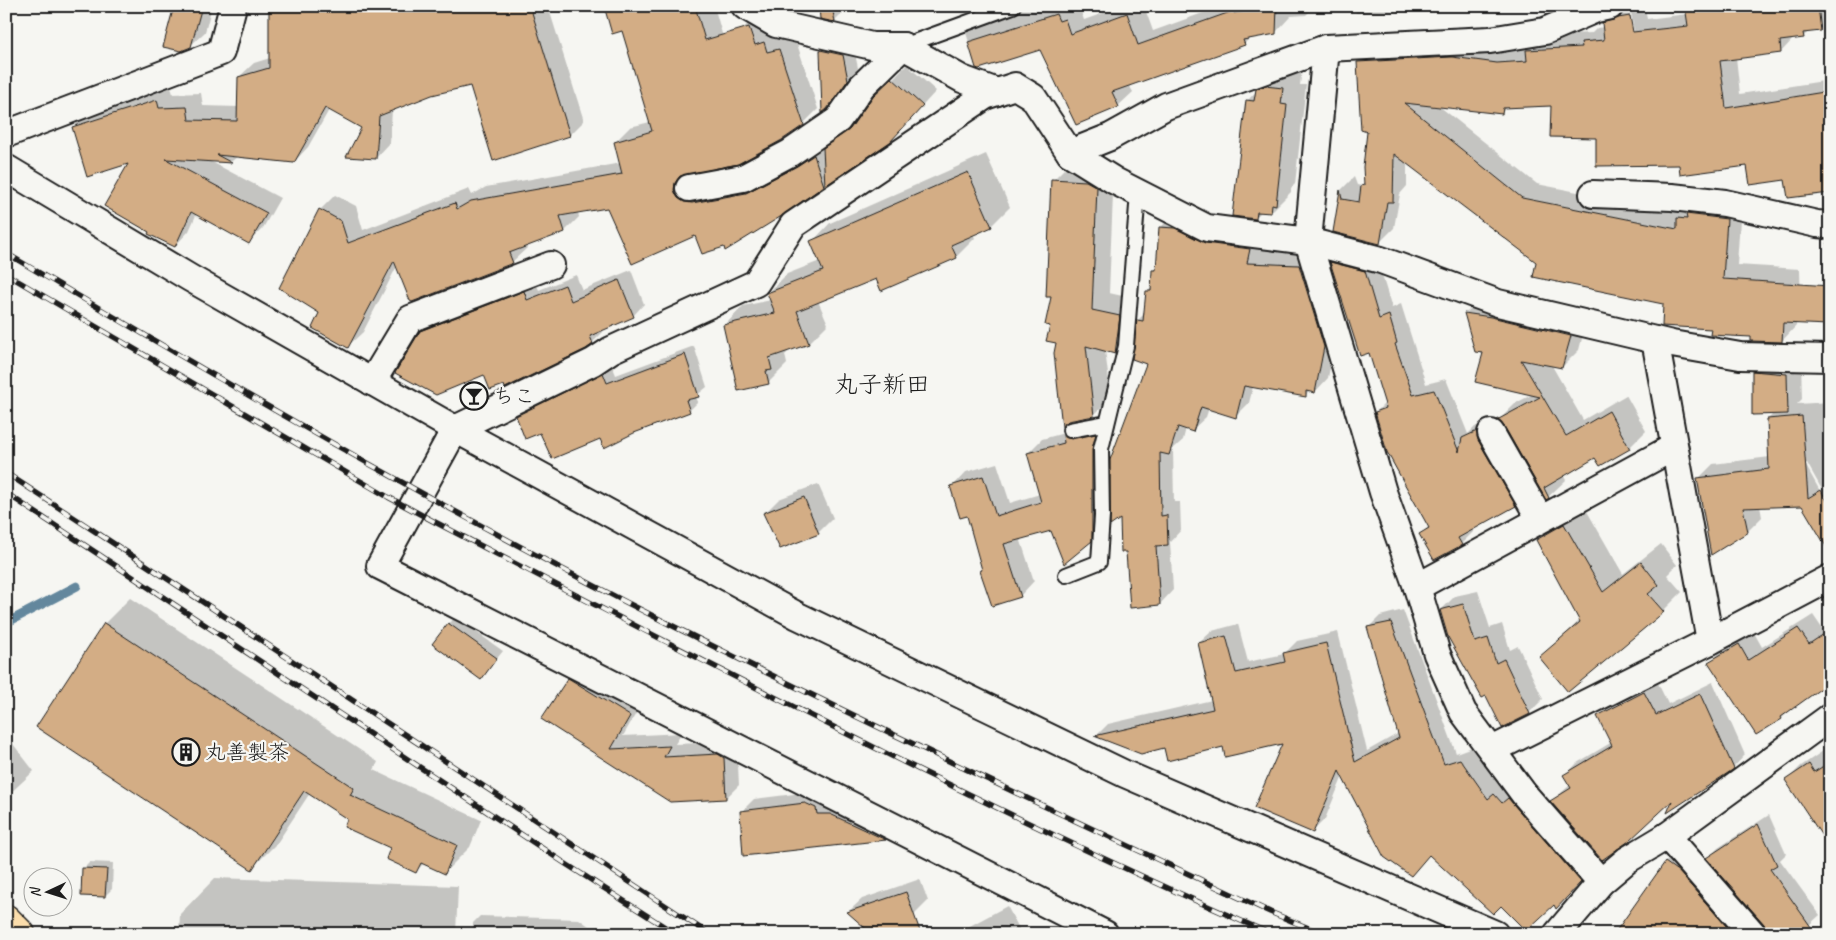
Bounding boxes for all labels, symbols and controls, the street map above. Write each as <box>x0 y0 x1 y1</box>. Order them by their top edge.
district label: 丸子新田 <box>834 369 930 399</box>
bar icon: ちこ <box>459 381 489 411</box>
place label: ちこ <box>493 383 535 409</box>
building icon: 丸善製茶 <box>171 737 201 767</box>
place label: 丸善製茶 <box>205 739 289 765</box>
north arrow <box>22 868 72 918</box>
text: N <box>27 886 44 898</box>

